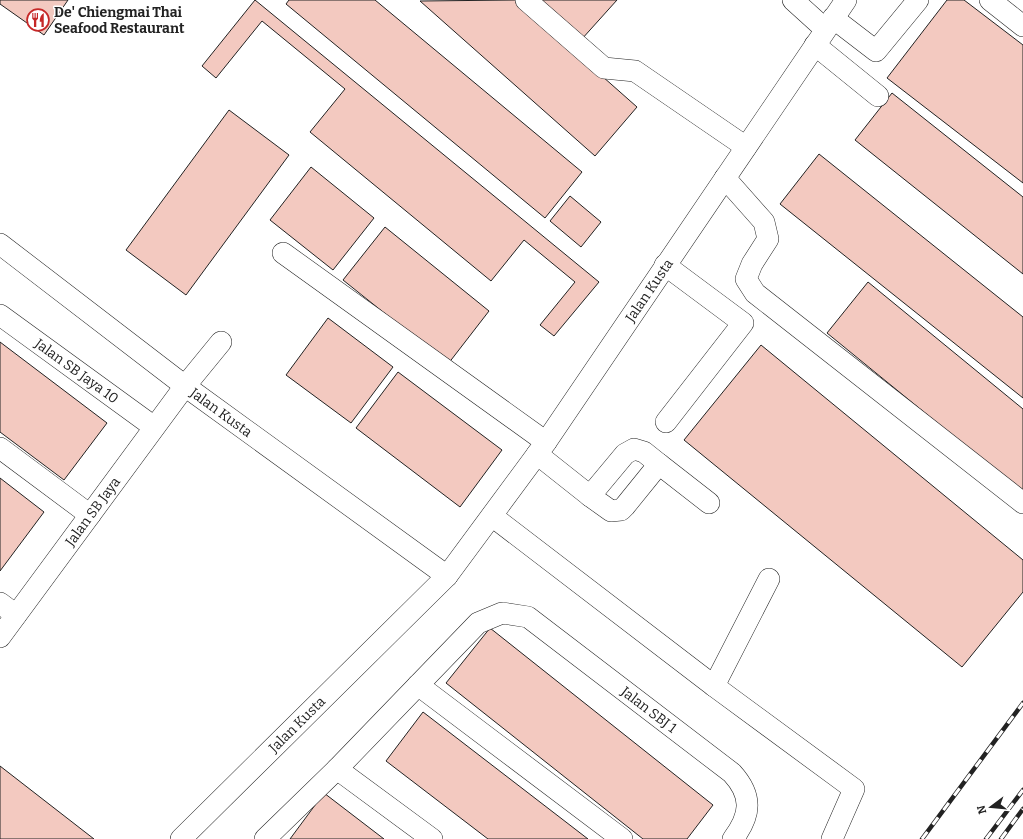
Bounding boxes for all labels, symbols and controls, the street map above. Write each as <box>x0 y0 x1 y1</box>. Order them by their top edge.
place label: De' Chiengmai Thai Seafood Restaurant <box>54 4 185 37</box>
restaurant icon: De' Chiengmai Thai Seafood Restaurant <box>25 7 51 33</box>
street label: Jalan Kusta <box>621 255 677 326</box>
street label: Jalan SB Jaya 10 <box>31 334 122 407</box>
street label: Jalan Kusta <box>186 383 256 441</box>
street label: Jalan SB Jaya <box>61 473 124 550</box>
street label: Jalan SBJ 1 <box>617 682 680 736</box>
street label: Jalan Kusta <box>264 693 329 757</box>
north arrow <box>971 787 1011 827</box>
text: N <box>974 803 989 815</box>

